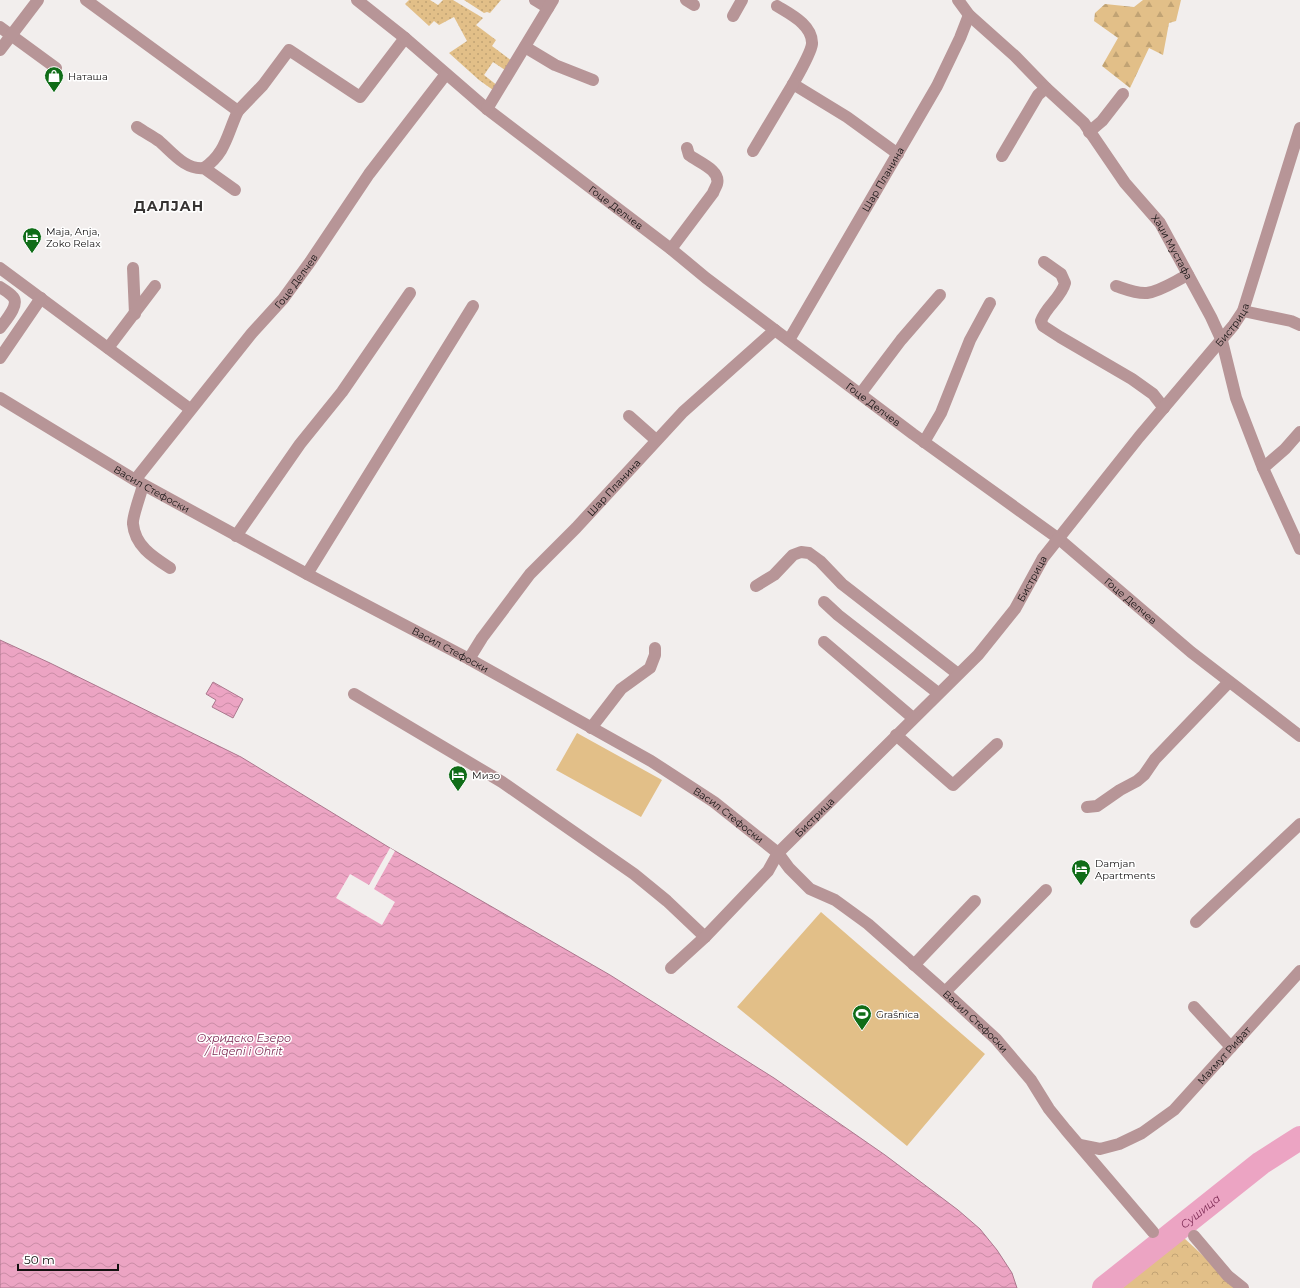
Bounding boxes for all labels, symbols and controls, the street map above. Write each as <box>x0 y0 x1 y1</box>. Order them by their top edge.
shop icon: Наташа <box>43 65 65 93</box>
place label: Наташа <box>68 70 108 83</box>
street label: Шар Планина <box>859 145 907 214</box>
street label: Гоце Делчев <box>586 182 646 232</box>
district label: ДАЛЈАН <box>134 197 204 215</box>
street label: Хаџи Мустафа <box>1149 211 1196 282</box>
place label: Maja, Anja, Zoko Relax <box>46 225 101 250</box>
hotel icon: Maja, Anja, Zoko Relax <box>21 226 43 254</box>
street label: Гоце Делчев <box>271 251 320 311</box>
street label: Бистрица <box>1212 301 1252 349</box>
street label: Гоце Делчев <box>844 379 903 429</box>
street label: Шар Планина <box>584 456 643 519</box>
street label: Васил Стефоски <box>112 462 192 515</box>
street label: Бистрица <box>1014 553 1050 604</box>
street label: Гоце Делчев <box>1102 574 1160 627</box>
street label: Васил Стефоски <box>410 624 491 675</box>
hotel icon: Мизо <box>447 764 469 792</box>
place label: Мизо <box>472 769 500 782</box>
street label: Васил Стефоски <box>691 784 766 846</box>
street label: Бистрица <box>792 794 837 840</box>
place label: Damjan Apartments <box>1095 857 1156 882</box>
hotel icon: Damjan Apartments <box>1070 858 1092 886</box>
street label: Васил Стефоски <box>940 987 1011 1055</box>
sports icon: Grašnica <box>851 1003 873 1031</box>
place label: Grašnica <box>876 1008 919 1021</box>
street label: Махмут Рифат <box>1194 1023 1254 1087</box>
water label: Охридско Езеро / Liqeni i Ohrit <box>197 1031 291 1058</box>
water label: Сушица <box>1177 1191 1223 1232</box>
scale bar <box>18 1246 118 1272</box>
text: 50 m <box>24 1252 55 1267</box>

